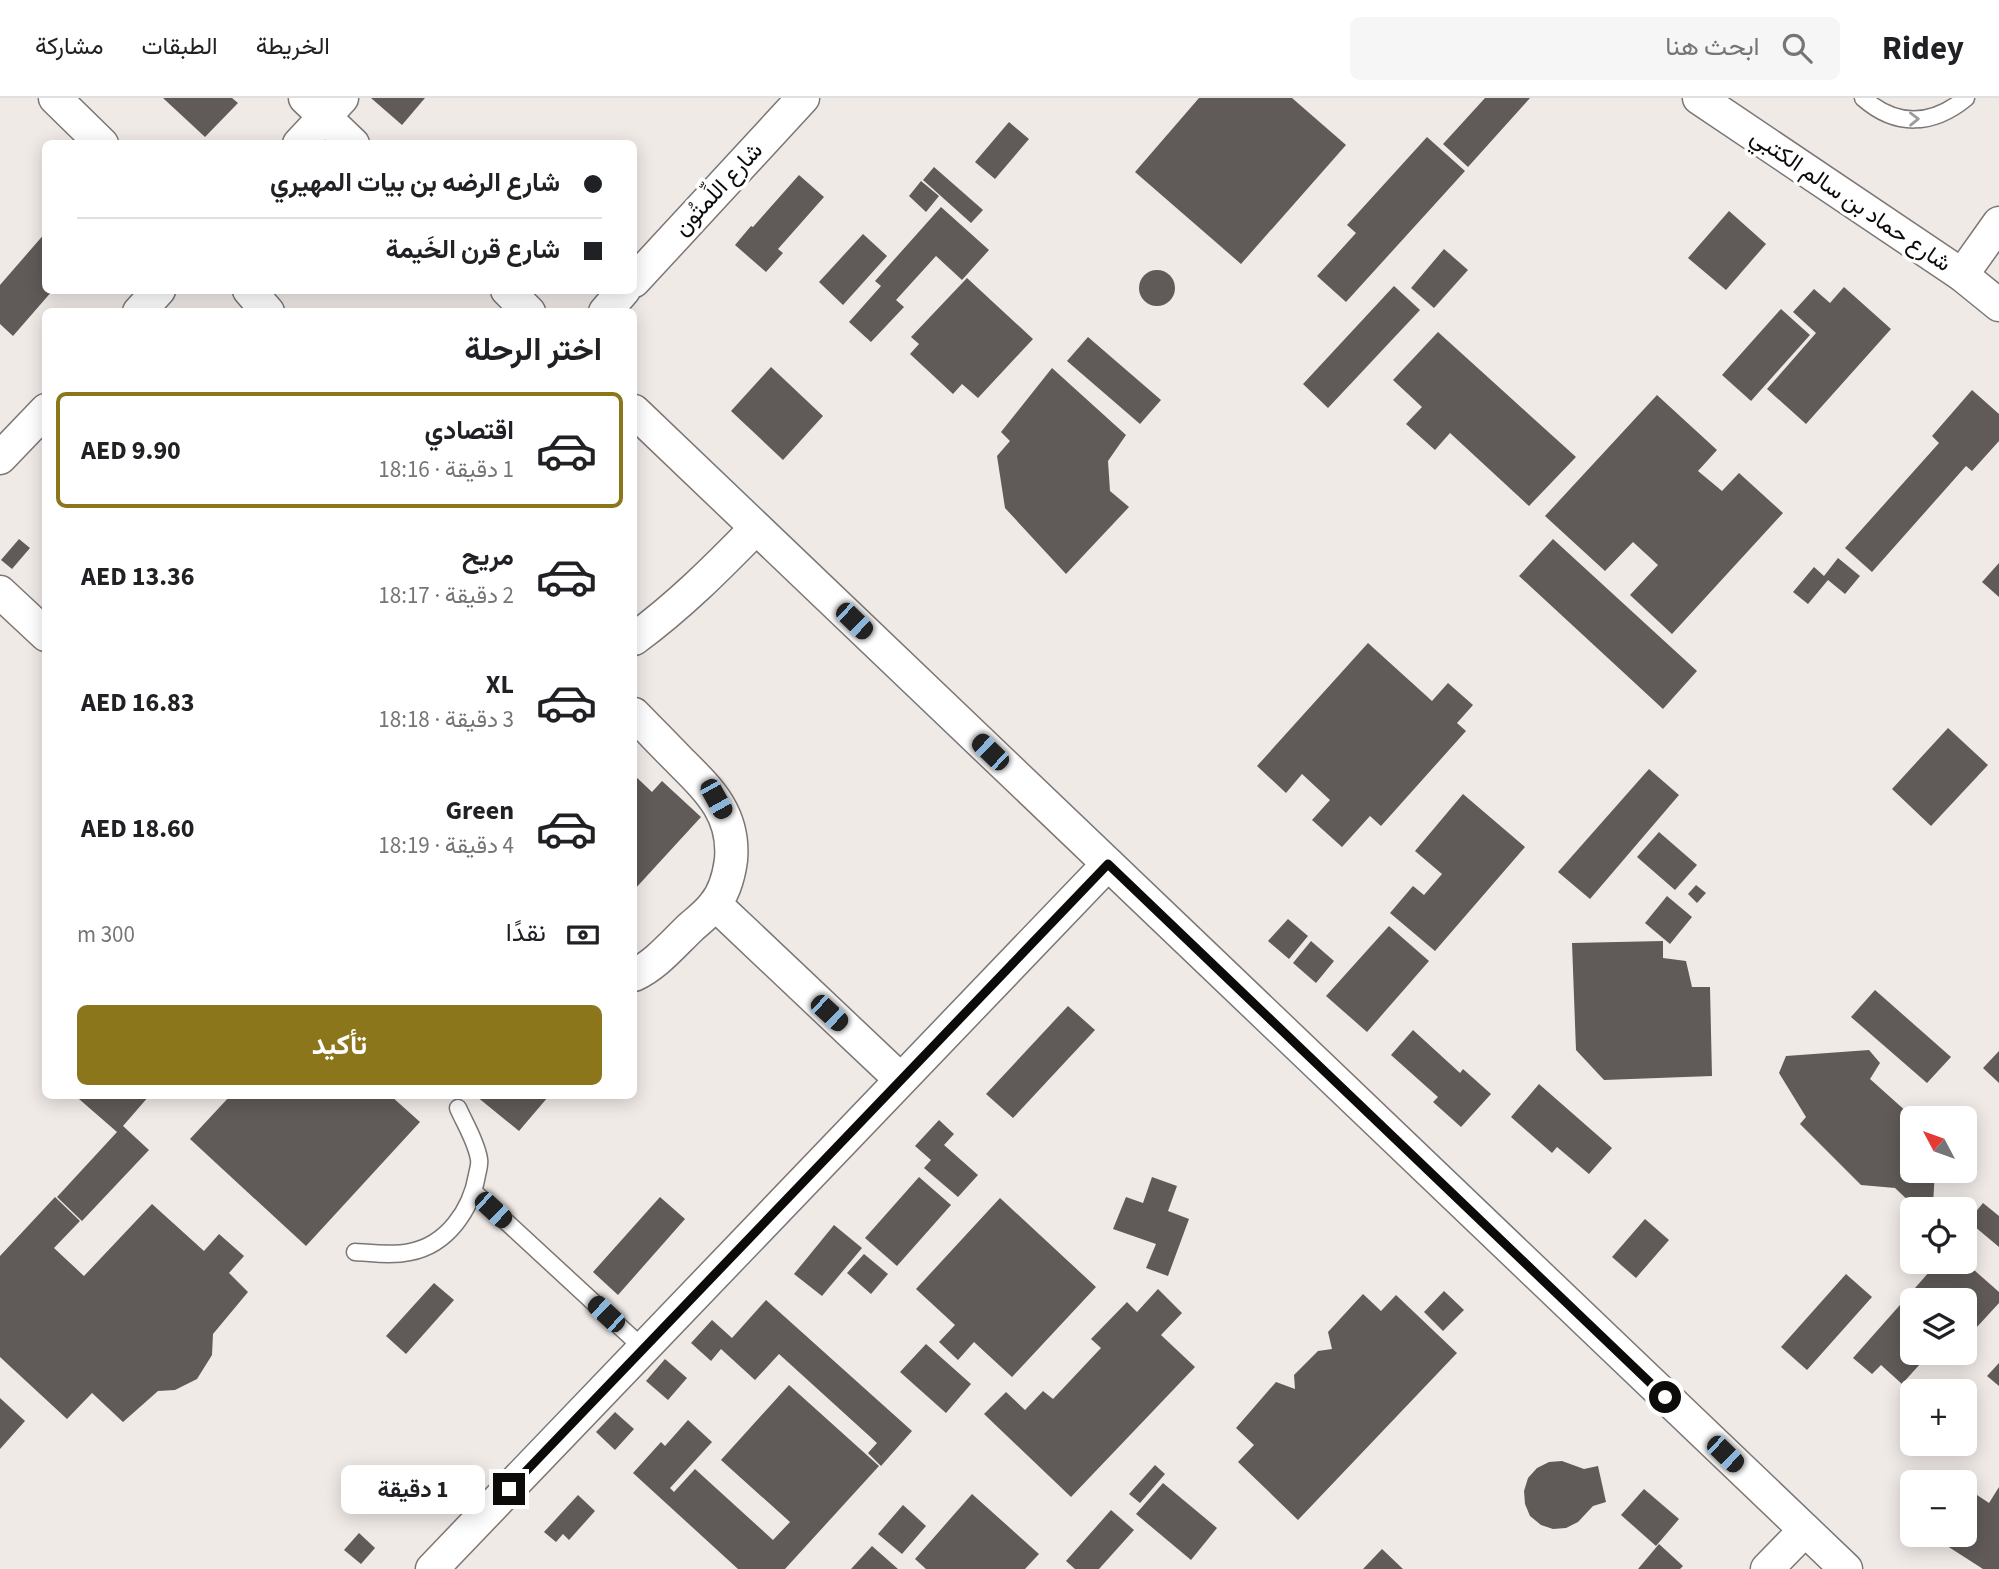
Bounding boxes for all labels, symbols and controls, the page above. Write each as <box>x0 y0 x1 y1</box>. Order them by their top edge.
search box <box>1350 17 1840 80</box>
text: Ridey <box>1882 25 1964 72</box>
text: ابحث هنا <box>1665 28 1760 65</box>
text: مشاركة <box>35 29 103 64</box>
text: الطبقات <box>141 29 218 64</box>
text: الخريطة <box>256 29 330 64</box>
icon: search <box>1778 29 1816 67</box>
one-way arrow <box>1909 111 1920 126</box>
street label: شارع حماد بن سالم الكتبي <box>1743 120 1958 281</box>
street label: شارع اللِّمتُون <box>665 134 770 243</box>
text: شارع الرضه بن بيات المهيري <box>270 164 560 201</box>
text: شارع قرن الخَيمة <box>385 231 560 268</box>
text: اختر الرحلة <box>464 327 602 373</box>
text: اقتصادي <box>425 412 514 449</box>
icon: car <box>535 419 598 482</box>
text: AED 9.90 <box>81 432 181 469</box>
text: 1 دقيقة · 18:16 <box>378 453 514 486</box>
text: مريح <box>462 538 514 575</box>
icon: car <box>535 545 598 608</box>
text: AED 13.36 <box>81 558 195 595</box>
text: 2 دقيقة · 18:17 <box>378 579 514 612</box>
car <box>832 599 877 643</box>
text: XL <box>486 666 514 703</box>
icon: car <box>535 671 598 734</box>
text: AED 16.83 <box>81 684 195 721</box>
text: 3 دقيقة · 18:18 <box>378 703 514 736</box>
car <box>968 730 1013 774</box>
car <box>697 776 736 822</box>
text: Green <box>446 792 514 829</box>
icon: car <box>535 797 598 860</box>
text: AED 18.60 <box>81 810 195 847</box>
text: 4 دقيقة · 18:19 <box>378 829 514 862</box>
text: نقدًا <box>506 914 546 951</box>
icon: cash <box>564 916 602 954</box>
text: 300 m <box>77 918 135 951</box>
car <box>807 991 852 1035</box>
button: تأكيد <box>77 1005 602 1085</box>
north arrow <box>1900 1106 1978 1183</box>
map controls <box>1900 1106 1977 1547</box>
car <box>471 1188 516 1232</box>
button: locate <box>1900 1197 1977 1274</box>
button: layers <box>1900 1288 1977 1365</box>
car <box>584 1292 629 1336</box>
button: + <box>1900 1379 1977 1456</box>
route start <box>1649 1381 1681 1413</box>
car <box>1703 1432 1748 1476</box>
callout: 1 دقيقة <box>341 1464 484 1514</box>
button: − <box>1900 1470 1977 1547</box>
text: 1 دقيقة <box>378 1473 449 1506</box>
route end <box>493 1473 525 1505</box>

